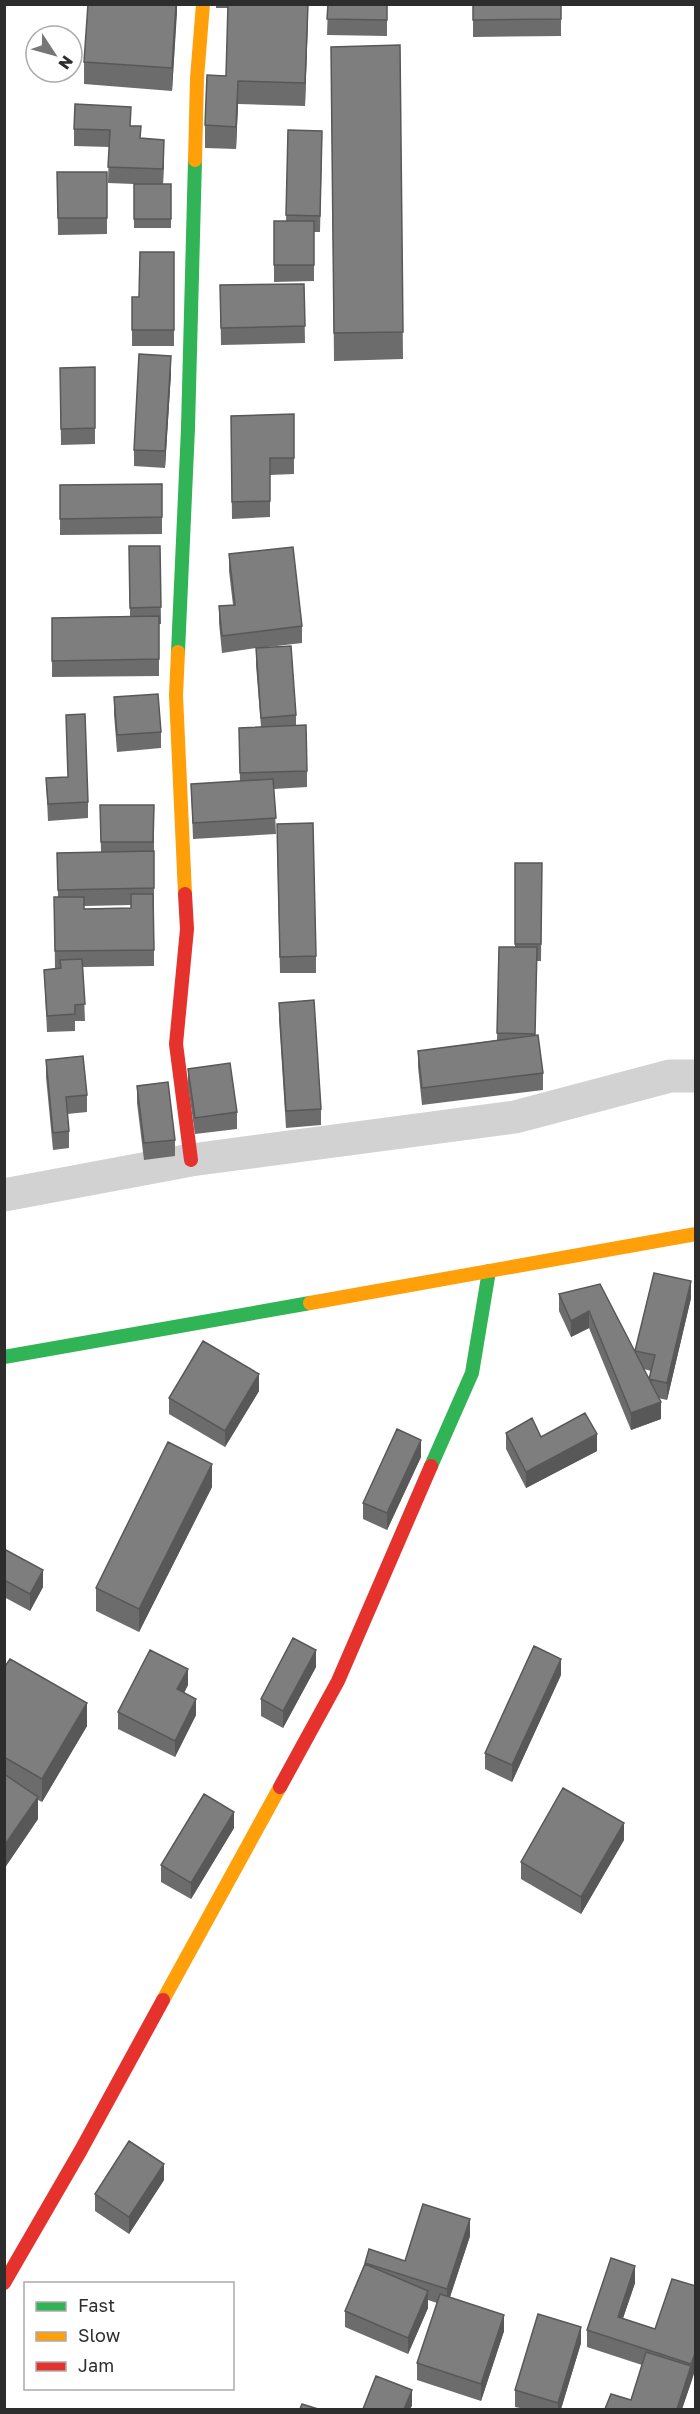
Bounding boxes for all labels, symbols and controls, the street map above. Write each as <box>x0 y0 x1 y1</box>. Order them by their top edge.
north arrow <box>24 24 84 84</box>
text: N <box>54 52 78 74</box>
legend <box>24 2282 234 2390</box>
text: Fast <box>78 2294 115 2316</box>
text: Slow <box>78 2324 121 2346</box>
text: Jam <box>78 2354 114 2376</box>

